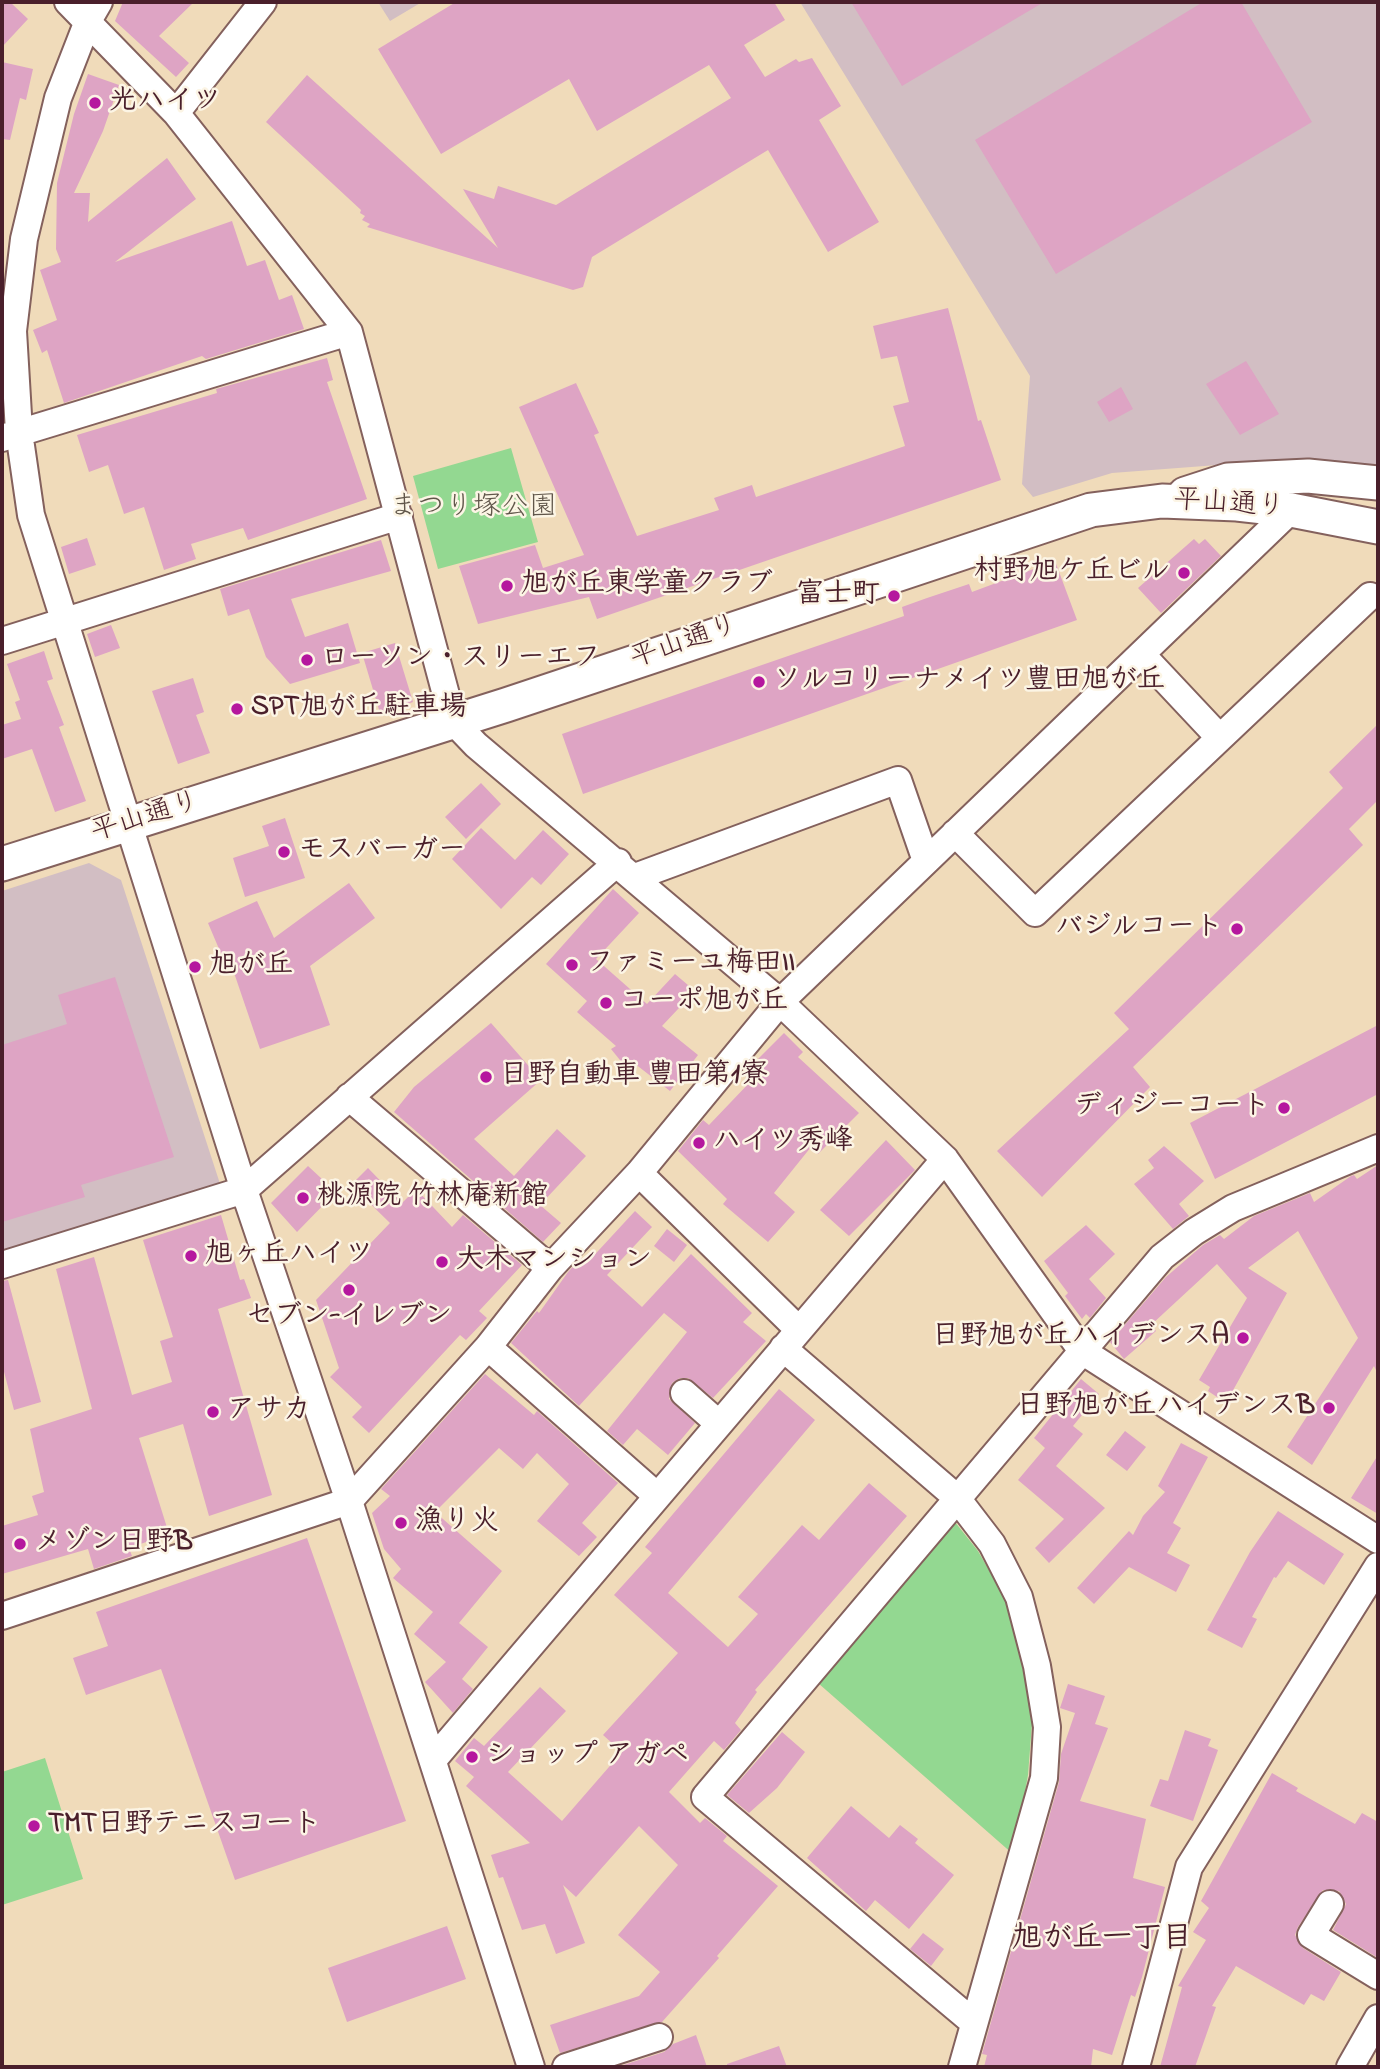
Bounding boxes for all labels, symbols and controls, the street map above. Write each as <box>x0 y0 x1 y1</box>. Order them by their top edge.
place label: 光ハイツ <box>109 86 221 120</box>
marker: 光ハイツ <box>87 95 103 111</box>
street label: 平山通り <box>1172 485 1286 527</box>
park label: まつり塚公園 <box>389 492 557 526</box>
place label: 村野旭ケ丘ビル <box>974 556 1170 590</box>
marker: 村野旭ケ丘ビル <box>1176 565 1192 581</box>
place label: 旭が丘東学童クラブ <box>521 569 773 603</box>
marker: 旭が丘東学童クラブ <box>499 578 515 594</box>
place label: 富士町 <box>796 579 880 613</box>
marker: 富士町 <box>886 588 902 604</box>
street label: 平山通り <box>627 610 743 678</box>
place label: ローソン・スリーエフ <box>321 643 601 677</box>
marker: ローソン・スリーエフ <box>299 652 315 668</box>
place label: ソルコリーナメイツ豊田旭が丘 <box>773 665 1165 699</box>
marker: ソルコリーナメイツ豊田旭が丘 <box>751 674 767 690</box>
place label: SPT旭が丘駐車場 <box>251 692 468 726</box>
marker: SPT旭が丘駐車場 <box>229 701 245 717</box>
street label: 平山通り <box>88 787 204 851</box>
place label: モスバーガー <box>298 835 466 869</box>
marker: モスバーガー <box>276 844 292 860</box>
place label: バジルコート <box>1055 912 1223 946</box>
marker: バジルコート <box>1229 921 1245 937</box>
place label: ファミーユ梅田II <box>586 948 795 982</box>
place label: 旭が丘 <box>209 950 293 984</box>
marker: ファミーユ梅田II <box>564 957 580 973</box>
marker: 旭が丘 <box>187 959 203 975</box>
place label: コーポ旭が丘 <box>620 986 788 1020</box>
marker: コーポ旭が丘 <box>598 995 614 1011</box>
place label: 日野自動車 豊田第1寮 <box>500 1060 768 1094</box>
marker: 日野自動車 豊田第1寮 <box>478 1069 494 1085</box>
place label: ディジーコート <box>1074 1091 1270 1125</box>
marker: ディジーコート <box>1276 1100 1292 1116</box>
place label: ハイツ秀峰 <box>713 1126 853 1160</box>
marker: ハイツ秀峰 <box>691 1135 707 1151</box>
place label: 桃源院 竹林庵新館 <box>317 1181 548 1215</box>
marker: 桃源院 竹林庵新館 <box>295 1190 311 1206</box>
place label: 旭ヶ丘ハイツ <box>205 1239 373 1273</box>
place label: 大木マンション <box>456 1245 652 1279</box>
marker: 旭ヶ丘ハイツ <box>183 1248 199 1264</box>
marker: 大木マンション <box>434 1254 450 1270</box>
marker: セブン-イレブン <box>341 1282 357 1298</box>
place label: セブン-イレブン <box>246 1301 452 1335</box>
place label: 日野旭が丘ハイデンスA <box>932 1321 1229 1355</box>
marker: 日野旭が丘ハイデンスA <box>1235 1330 1251 1346</box>
place label: 日野旭が丘ハイデンスB <box>1016 1391 1315 1425</box>
place label: アサカ <box>227 1395 311 1429</box>
marker: 日野旭が丘ハイデンスB <box>1321 1400 1337 1416</box>
marker: アサカ <box>205 1404 221 1420</box>
place label: 漁り火 <box>415 1506 499 1540</box>
marker: 漁り火 <box>393 1515 409 1531</box>
place label: メゾン日野B <box>34 1527 193 1561</box>
marker: メゾン日野B <box>12 1536 28 1552</box>
place label: ショップ アガペ <box>486 1740 689 1774</box>
marker: ショップ アガペ <box>464 1749 480 1765</box>
place label: TMT日野テニスコート <box>48 1809 321 1843</box>
marker: TMT日野テニスコート <box>26 1818 42 1834</box>
district label: 旭が丘一丁目 <box>1012 1923 1192 1959</box>

